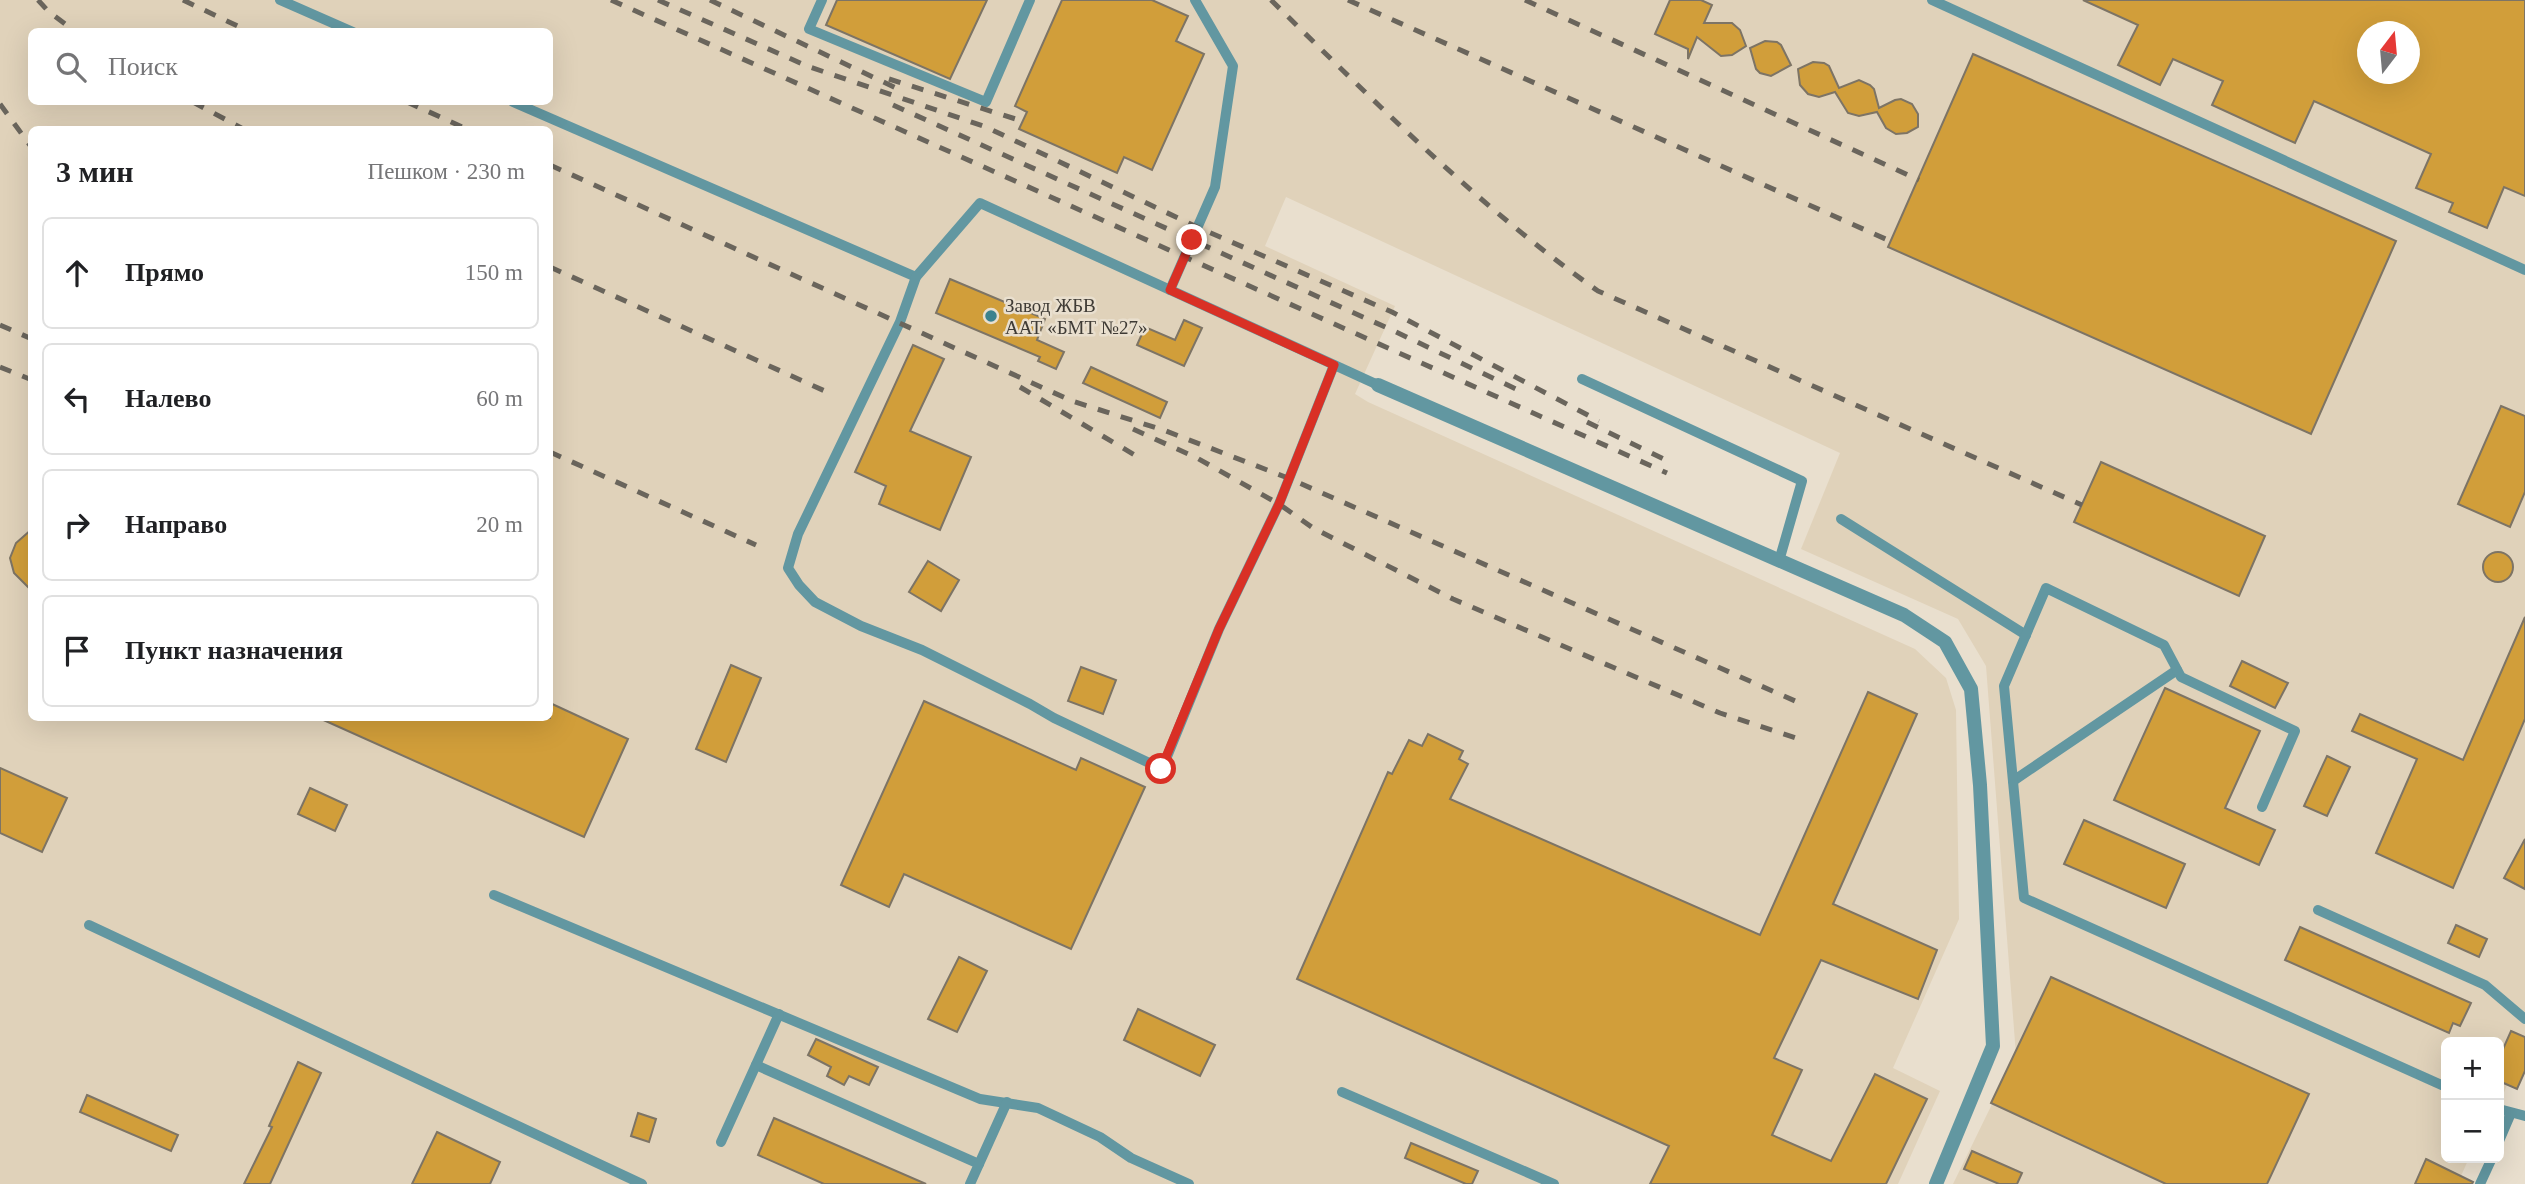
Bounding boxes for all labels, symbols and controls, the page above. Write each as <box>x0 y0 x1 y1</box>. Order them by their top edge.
north arrow <box>2357 21 2420 84</box>
search box <box>28 28 553 105</box>
icon: search <box>52 48 90 86</box>
text: Поиск <box>108 52 178 81</box>
text: 3 мин <box>56 155 134 188</box>
text: Пешком · 230 m <box>368 159 525 184</box>
route end <box>1176 224 1207 255</box>
icon: ahead <box>58 254 96 292</box>
text: Прямо <box>125 258 204 287</box>
text: 150 m <box>465 260 523 285</box>
place label: Завод ЖБВ ААТ «БМТ №27» <box>1005 295 1147 338</box>
marker: Завод ЖБВ ААТ «БМТ №27» <box>983 308 999 324</box>
icon: left <box>58 380 96 418</box>
text: Налево <box>125 384 211 413</box>
text: 60 m <box>476 386 523 411</box>
icon: right <box>58 506 96 544</box>
text: Направо <box>125 510 227 539</box>
text: 20 m <box>476 512 523 537</box>
icon: arrive <box>58 632 96 670</box>
text: Пункт назначения <box>125 636 343 665</box>
route start <box>1145 753 1176 784</box>
map controls <box>2441 1037 2504 1163</box>
button: + <box>2441 1037 2504 1100</box>
button: − <box>2441 1100 2504 1163</box>

